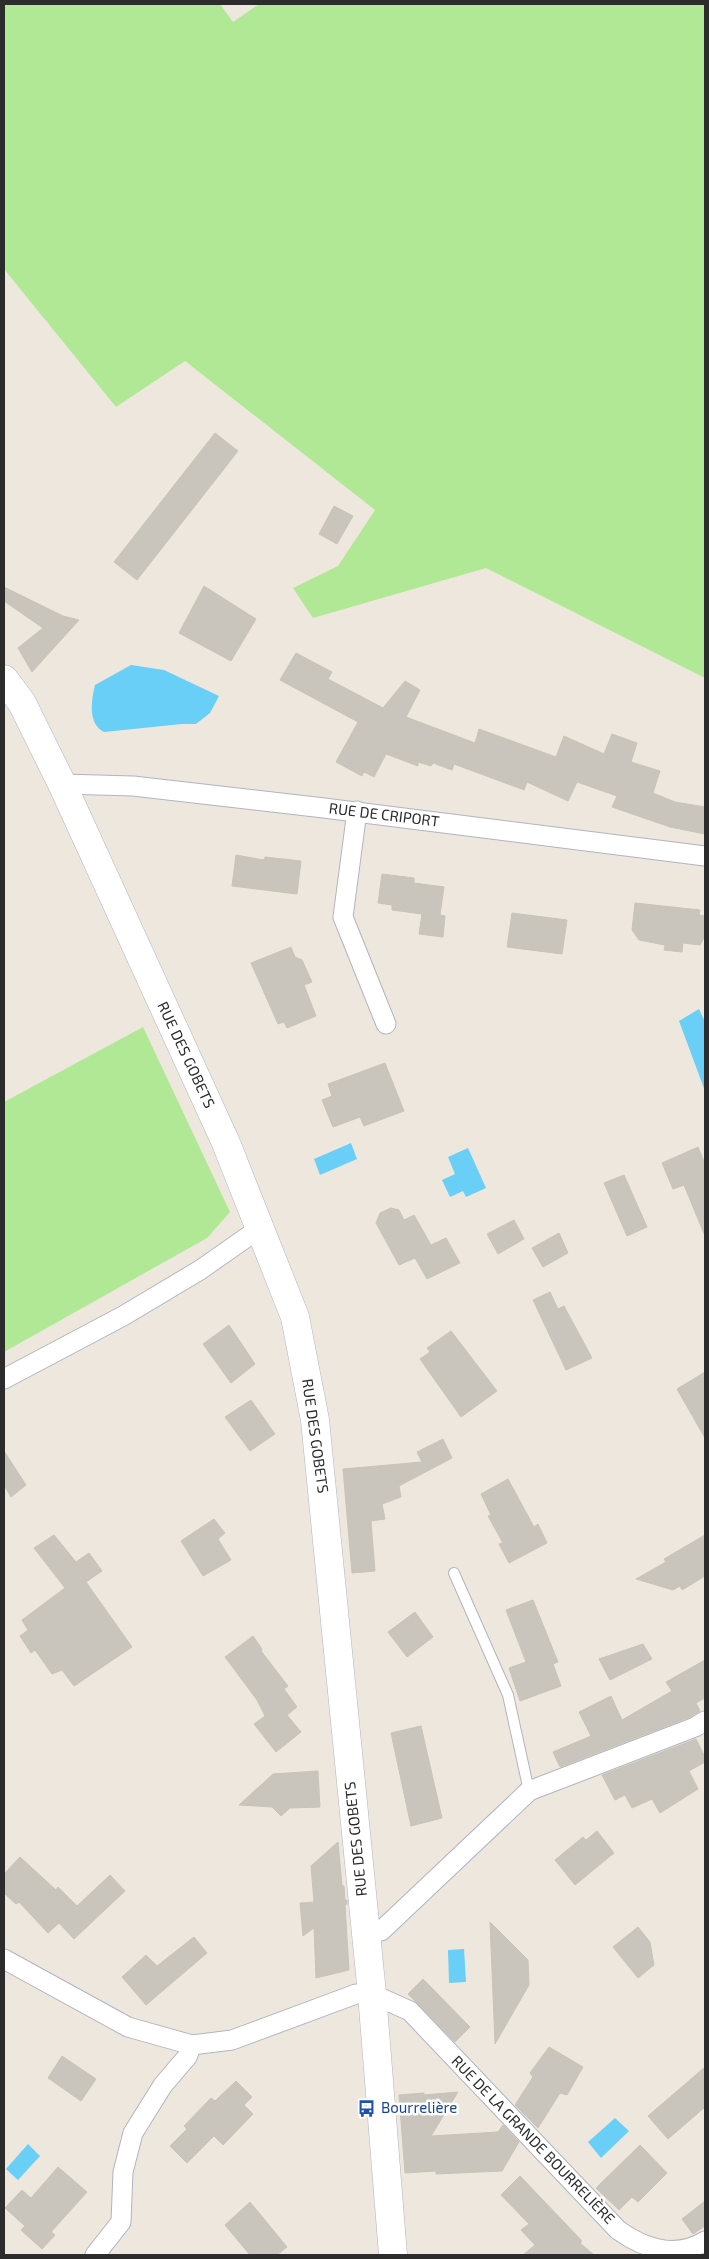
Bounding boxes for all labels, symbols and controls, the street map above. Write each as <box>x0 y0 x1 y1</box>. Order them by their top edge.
street label: RUE DE CRIPORT <box>328 798 441 830</box>
street label: RUE DES GOBETS <box>154 998 219 1111</box>
street label: RUE DES GOBETS <box>299 1377 333 1494</box>
street label: RUE DES GOBETS <box>340 1781 370 1897</box>
street label: RUE DE LA GRANDE BOURRELIÈRE <box>448 2051 619 2227</box>
bus stop icon: Bourrelière <box>357 2098 377 2118</box>
place label: Bourrelière <box>381 2098 457 2116</box>

